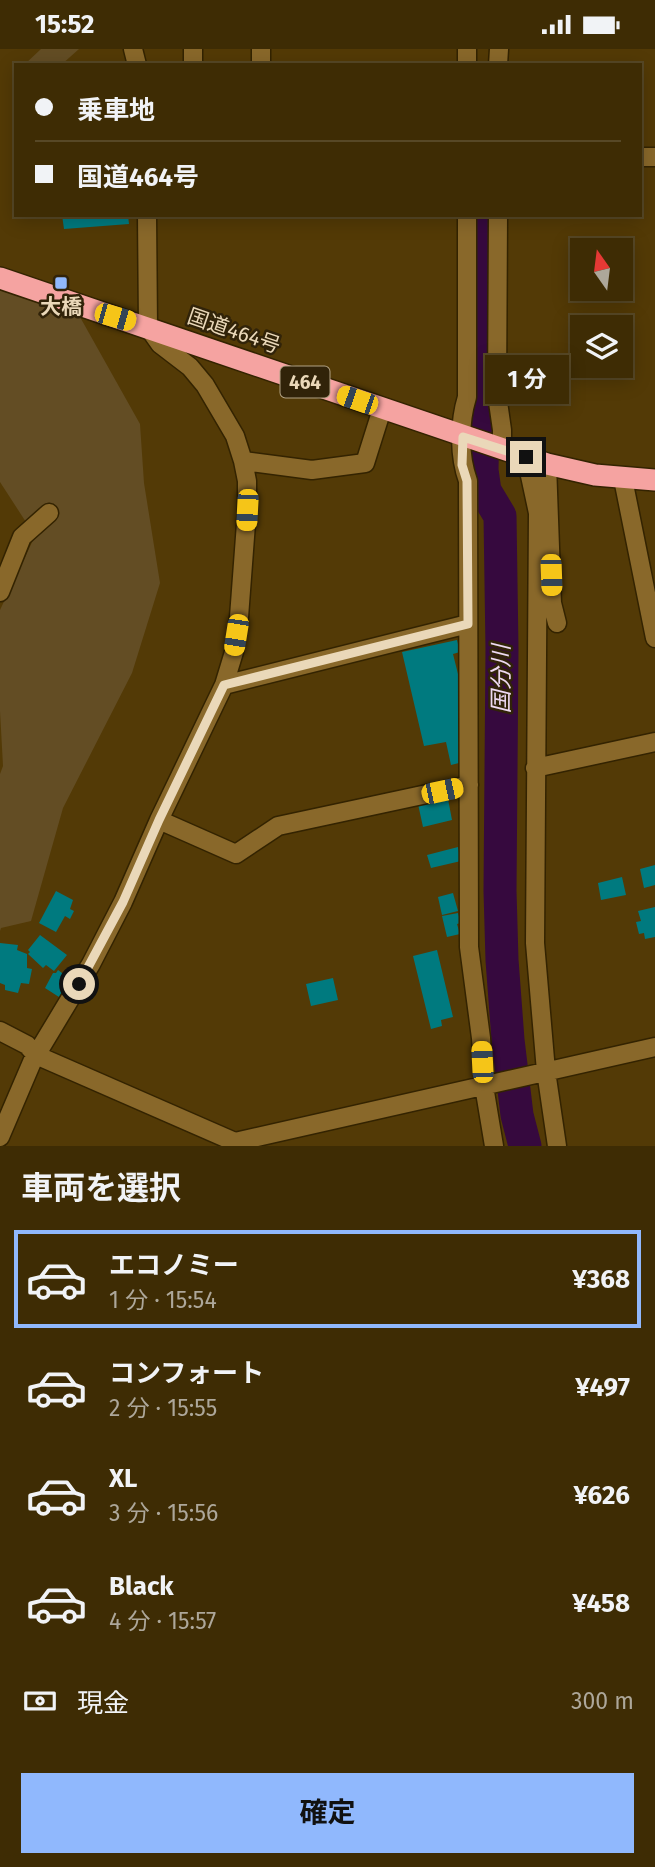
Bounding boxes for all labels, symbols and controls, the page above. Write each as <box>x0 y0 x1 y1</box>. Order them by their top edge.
text: 15:52 <box>35 9 94 40</box>
text: 乗車地 <box>77 95 155 126</box>
text: 国道464号 <box>77 162 199 193</box>
north arrow <box>570 238 634 301</box>
map controls <box>570 238 633 378</box>
marker: 大橋 <box>53 275 69 291</box>
place label: 大橋 <box>40 294 82 320</box>
car <box>92 301 139 333</box>
street label: 国道464号 <box>184 303 284 359</box>
button: layers <box>570 315 633 378</box>
callout: 1 分 <box>484 355 568 405</box>
text: 1 分 <box>507 365 547 393</box>
road number: 464 <box>280 367 330 397</box>
car <box>334 383 381 417</box>
route end <box>510 441 542 473</box>
car <box>236 488 259 532</box>
car <box>540 554 563 596</box>
car <box>223 613 250 657</box>
water label: 国分川 <box>487 642 515 714</box>
car <box>420 776 465 806</box>
route start <box>63 968 95 1000</box>
car <box>471 1040 494 1084</box>
text: 車両を選択 <box>21 1169 181 1207</box>
icon: car <box>25 1248 88 1311</box>
text: エコノミー <box>109 1250 239 1281</box>
text: ¥368 <box>572 1264 630 1295</box>
text: 1 分 · 15:54 <box>109 1286 217 1314</box>
icon: car <box>25 1356 88 1419</box>
text: コンフォート <box>109 1358 264 1389</box>
text: ¥497 <box>575 1372 630 1403</box>
text: 2 分 · 15:55 <box>109 1394 217 1422</box>
text: XL <box>109 1463 137 1494</box>
icon: car <box>25 1464 88 1527</box>
text: ¥626 <box>574 1480 630 1511</box>
text: 3 分 · 15:56 <box>109 1499 218 1527</box>
text: Black <box>109 1571 174 1602</box>
icon: car <box>25 1572 88 1635</box>
text: ¥458 <box>572 1588 630 1619</box>
text: 4 分 · 15:57 <box>109 1607 216 1635</box>
icon: cash <box>21 1682 59 1720</box>
text: 300 m <box>571 1687 634 1715</box>
text: 現金 <box>77 1688 129 1719</box>
button: 確定 <box>21 1773 634 1853</box>

